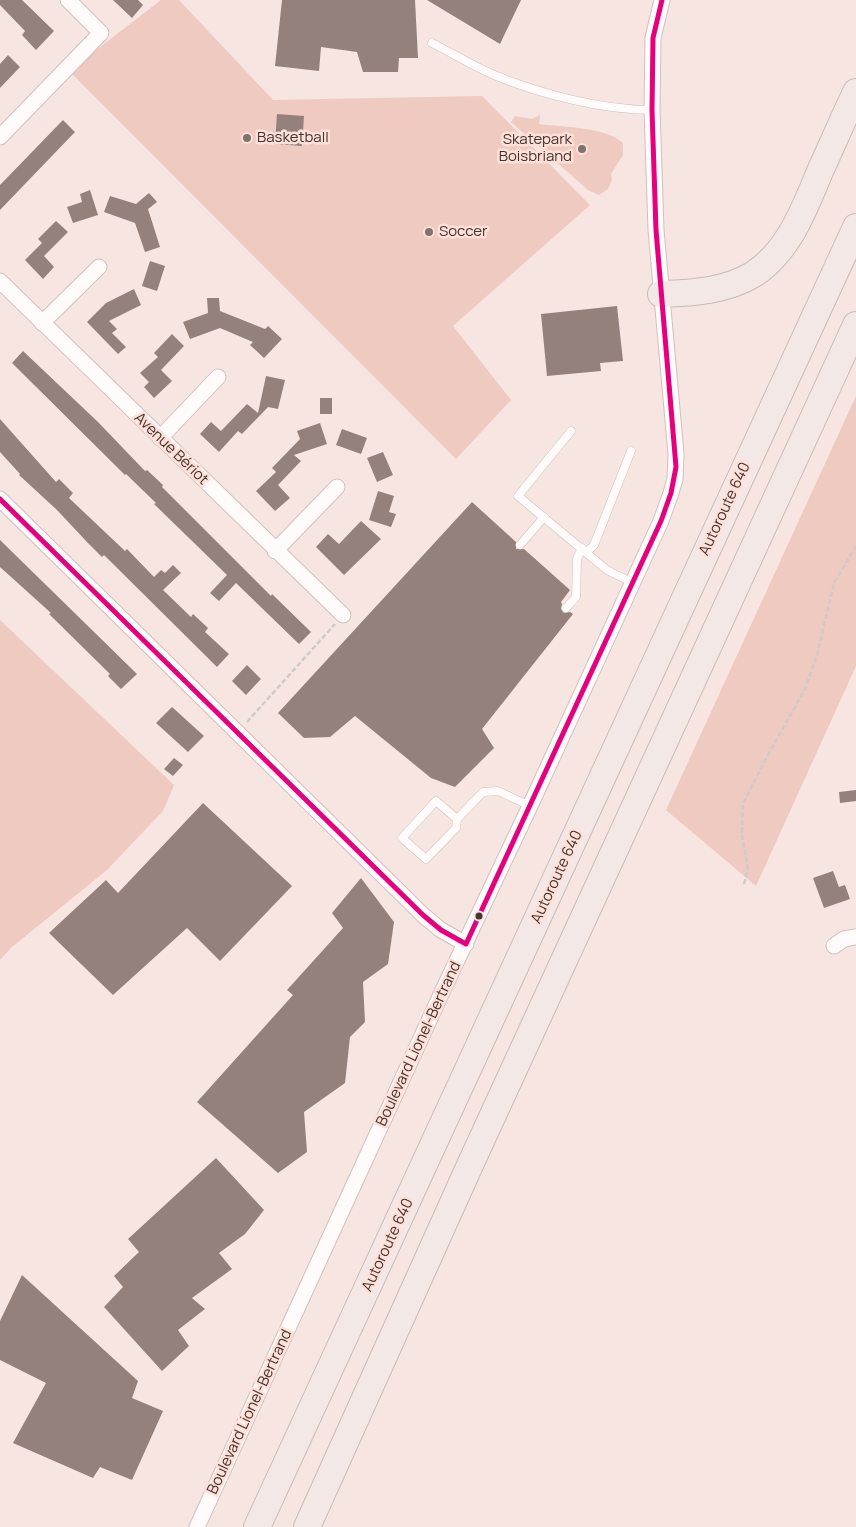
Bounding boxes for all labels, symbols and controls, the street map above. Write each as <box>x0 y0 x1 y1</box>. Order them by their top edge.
place label: Basketball <box>257 129 329 147</box>
place label: Skatepark Boisbriand <box>499 131 572 166</box>
marker: Basketball <box>241 132 253 144</box>
marker: Skatepark Boisbriand <box>576 143 588 155</box>
place label: Soccer <box>439 223 487 241</box>
marker: Soccer <box>423 226 435 238</box>
street label: Avenue Bériot <box>130 409 212 489</box>
street label: Autoroute 640 <box>696 460 754 558</box>
street label: Autoroute 640 <box>528 828 586 926</box>
unlabelled marker <box>474 911 484 921</box>
street label: Boulevard Lionel-Bertrand <box>373 959 465 1129</box>
street label: Autoroute 640 <box>359 1196 417 1294</box>
street label: Boulevard Lionel-Bertrand <box>204 1327 296 1497</box>

